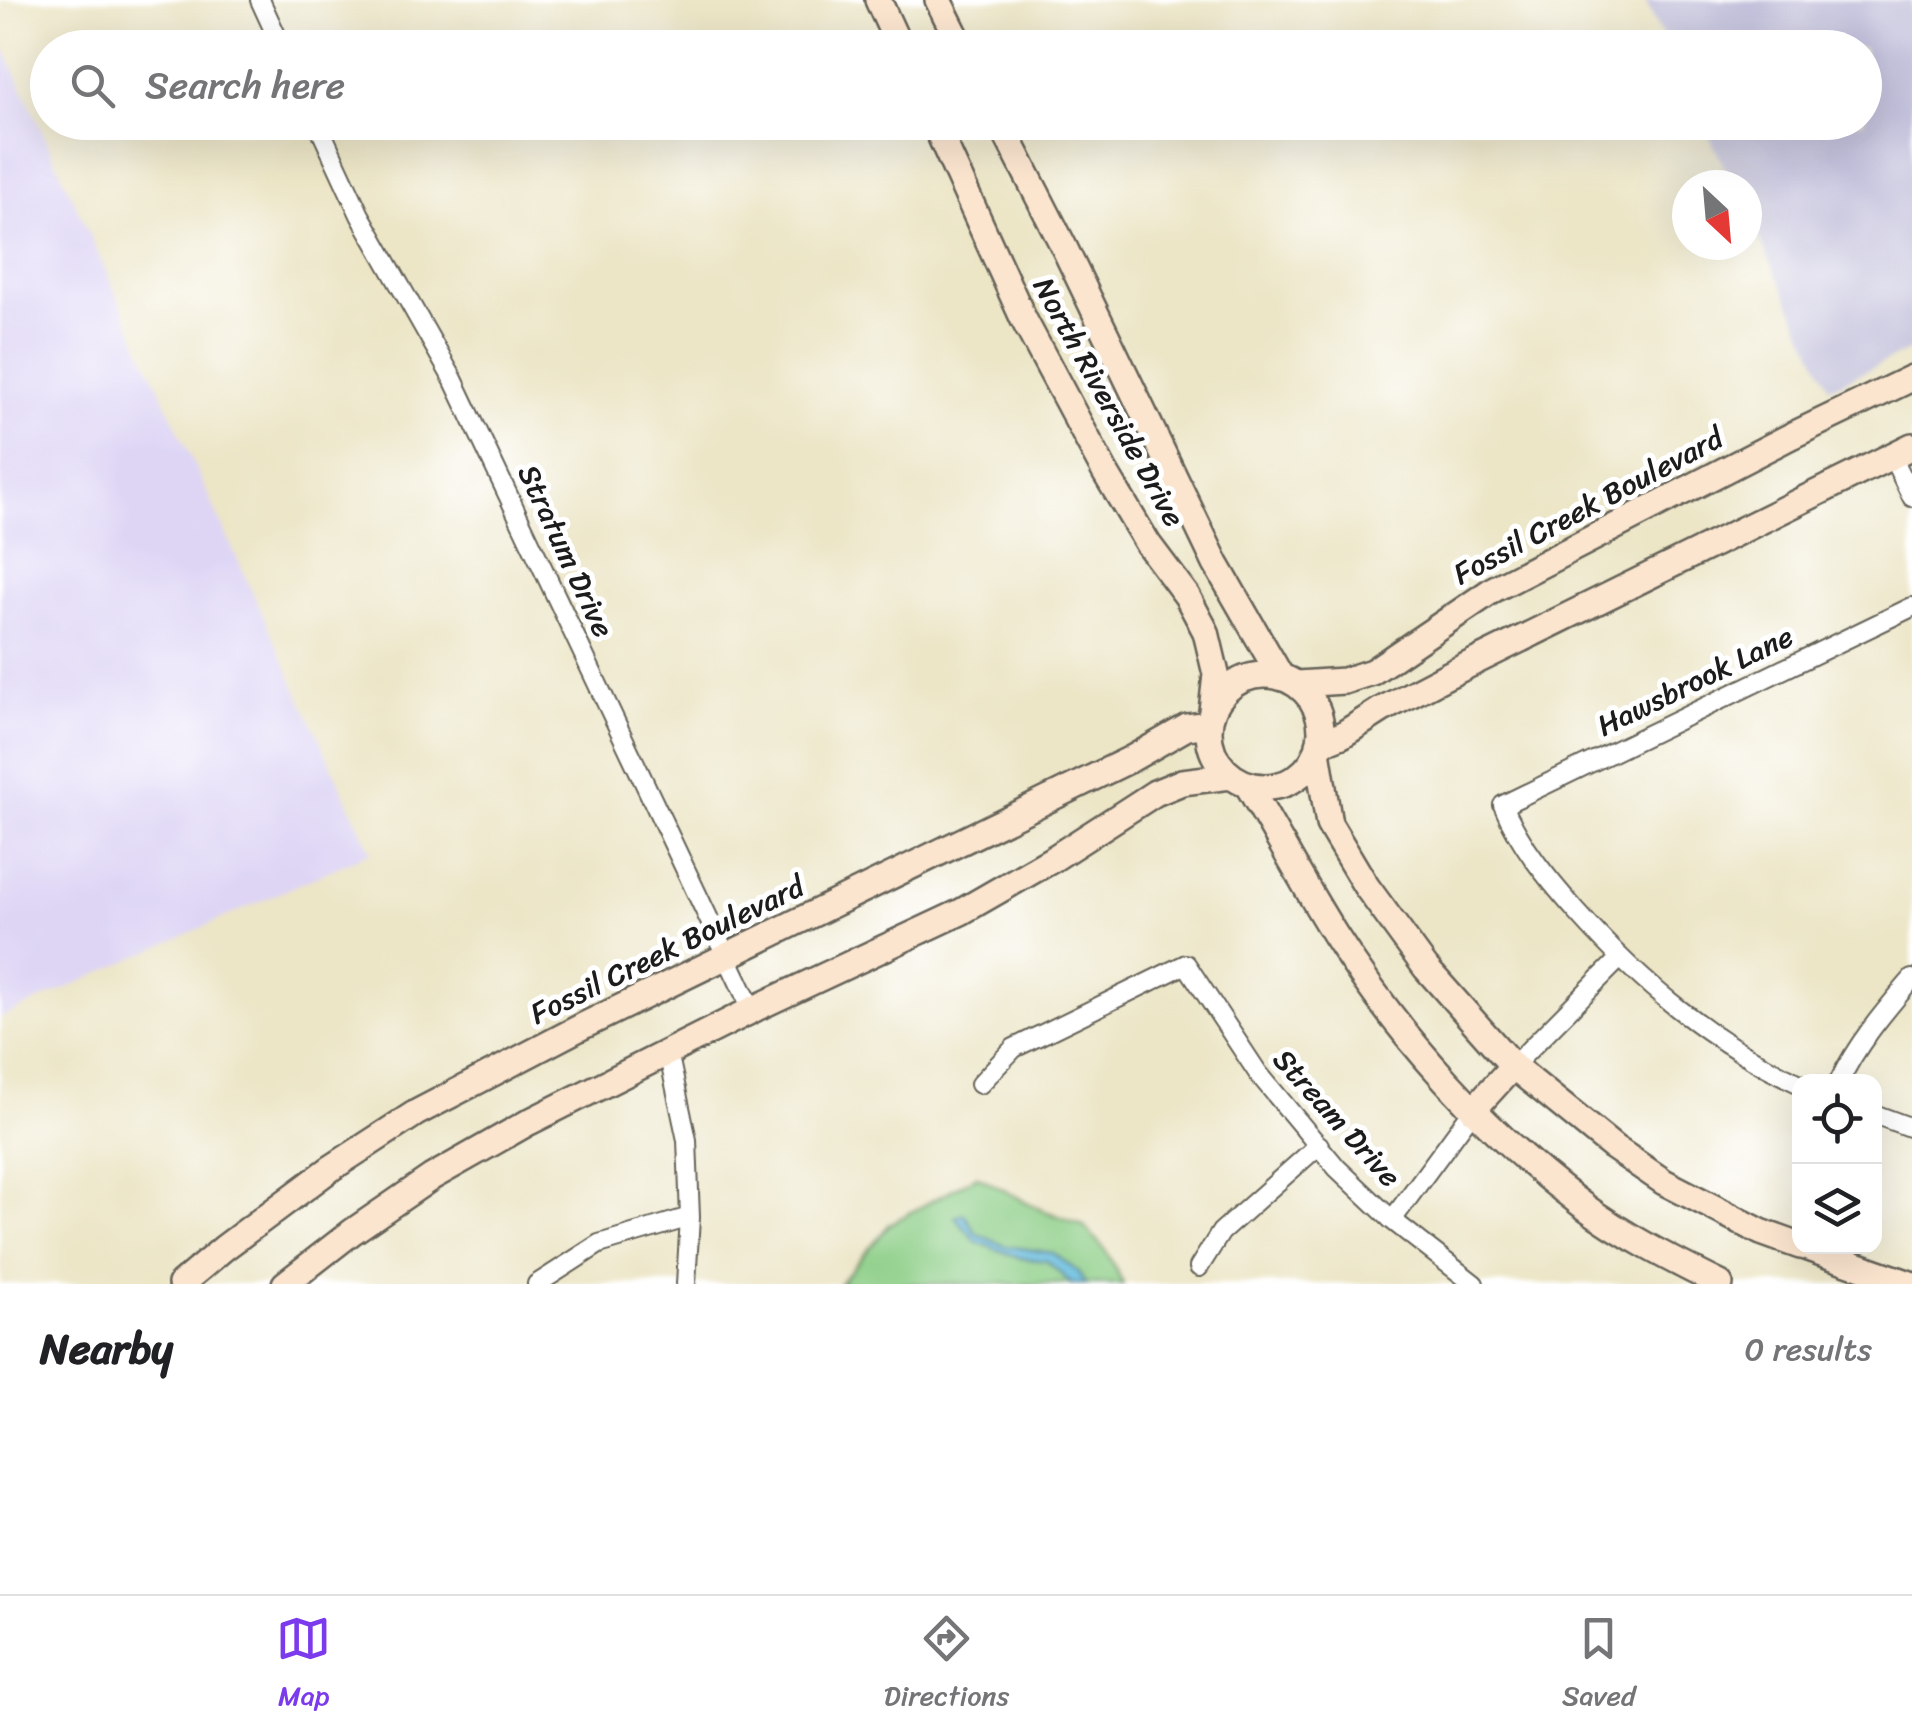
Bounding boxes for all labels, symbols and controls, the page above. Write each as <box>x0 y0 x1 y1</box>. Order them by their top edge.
search box <box>30 30 1882 140</box>
text: Search here <box>145 52 345 119</box>
icon: search <box>65 58 120 113</box>
north arrow <box>1672 170 1762 260</box>
street label: North Riverside Drive <box>1018 267 1200 537</box>
street label: Fossil Creek Boulevard <box>1443 411 1735 600</box>
street label: Stratum Drive <box>502 455 630 647</box>
street label: Hawsbrook Lane <box>1587 610 1803 752</box>
street label: Fossil Creek Boulevard <box>520 859 816 1040</box>
street label: Stream Drive <box>1259 1035 1415 1201</box>
map controls <box>1792 1074 1882 1254</box>
button: locate <box>1792 1074 1882 1164</box>
button: layers <box>1792 1164 1882 1254</box>
text: Nearby <box>40 1312 173 1386</box>
text: 0 results <box>1744 1321 1872 1378</box>
tab: Map <box>276 1611 331 1720</box>
tab: Directions <box>884 1611 1009 1720</box>
tab: Saved <box>1562 1611 1636 1720</box>

